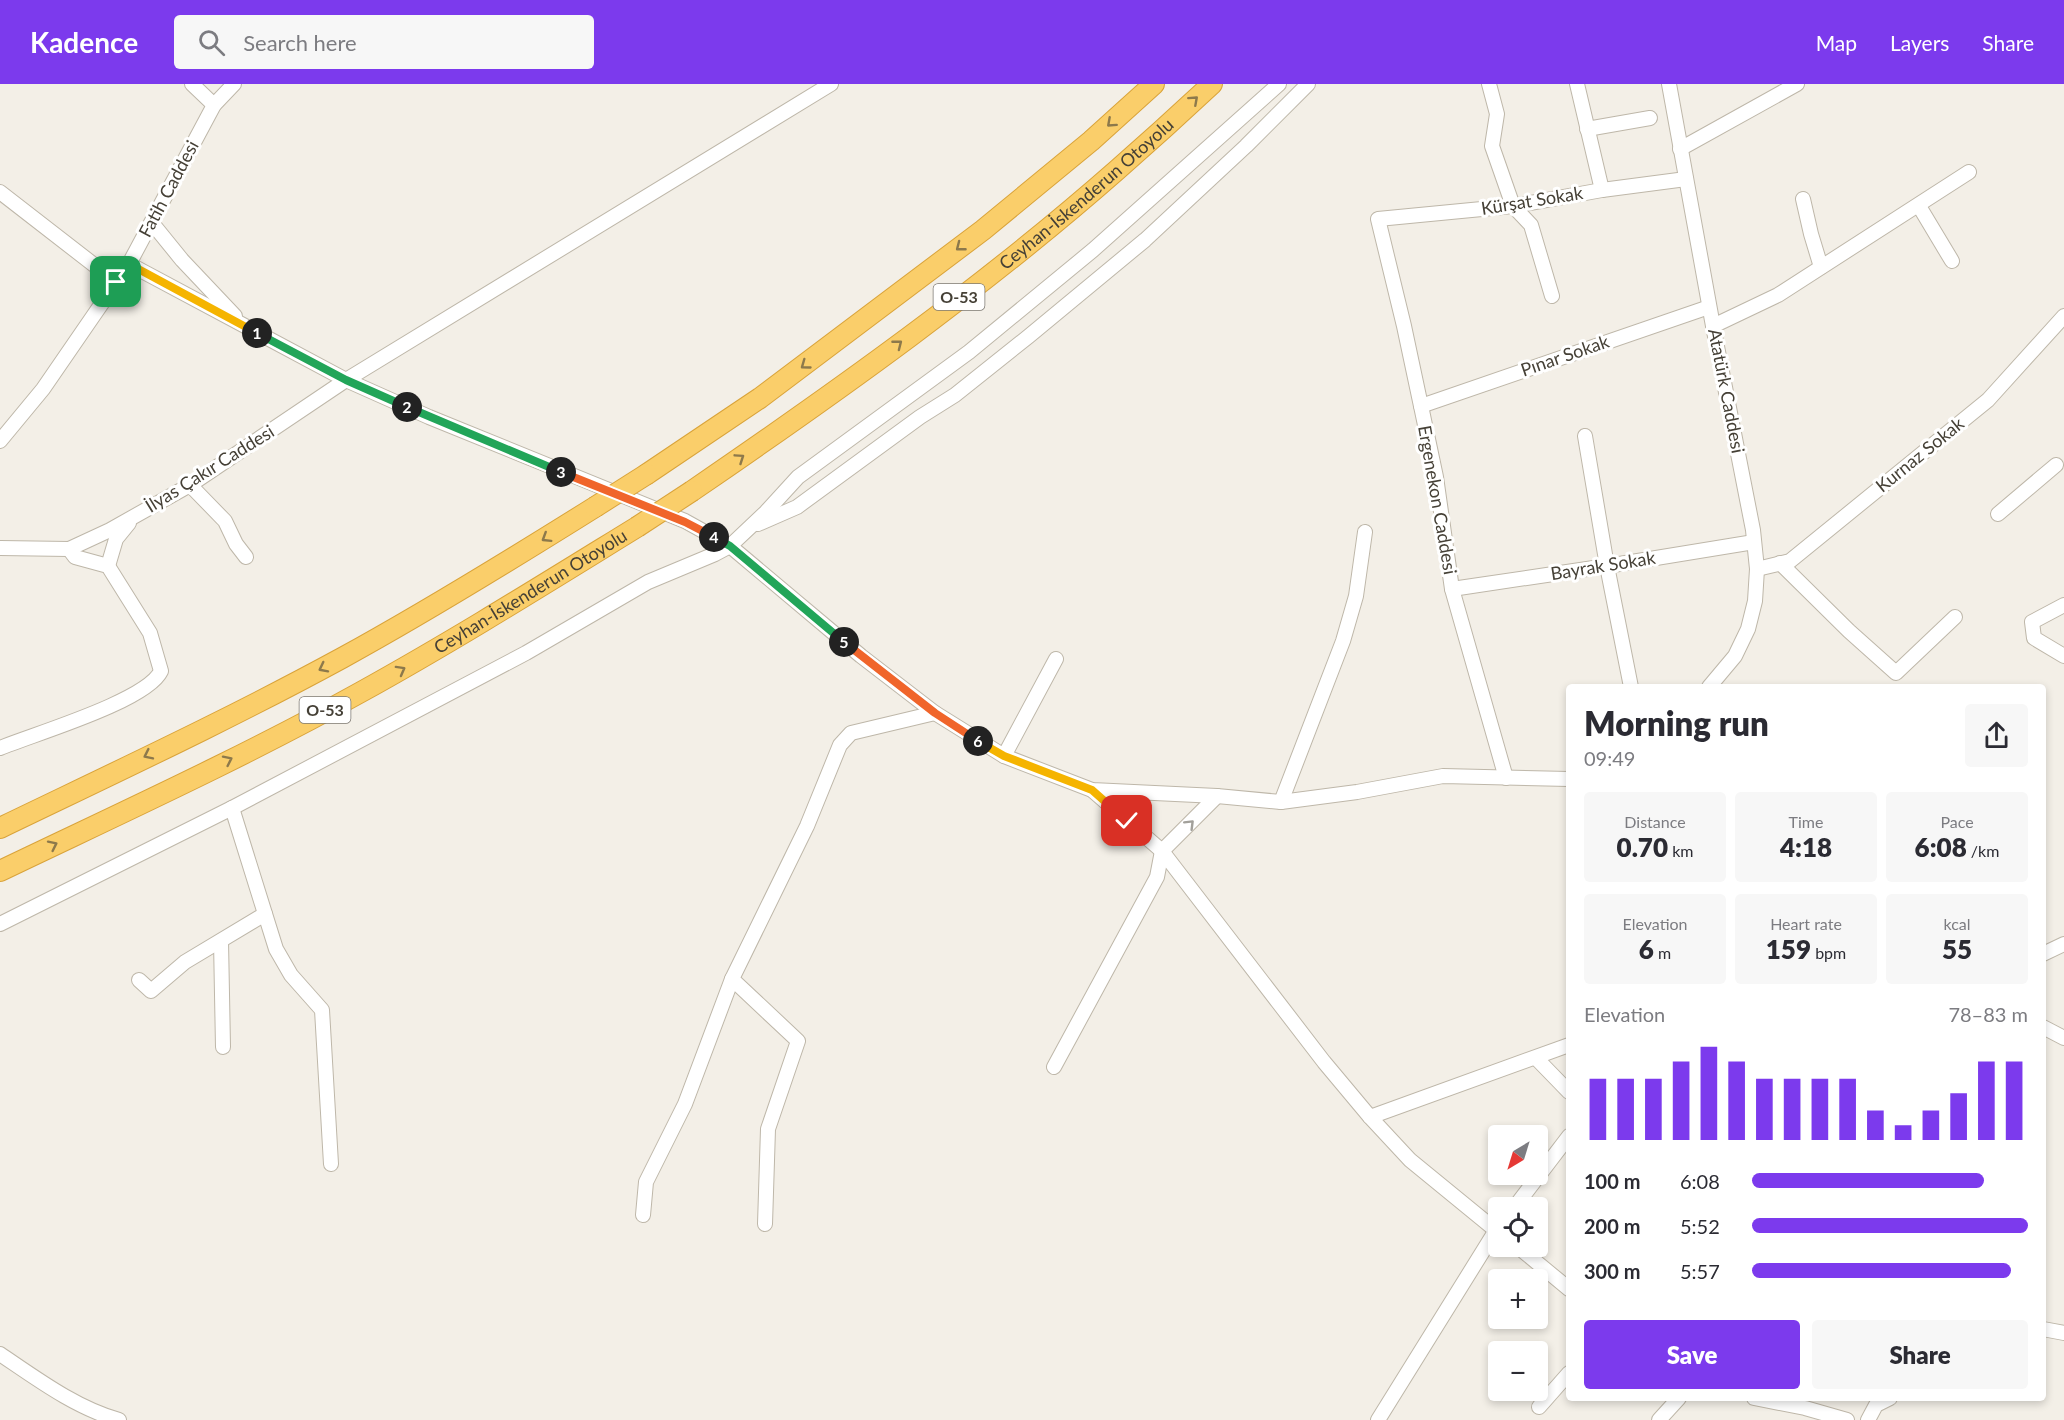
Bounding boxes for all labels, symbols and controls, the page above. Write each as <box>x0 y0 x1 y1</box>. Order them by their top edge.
search box <box>174 15 594 69</box>
text: Kadence <box>30 25 138 59</box>
icon: search <box>195 26 228 59</box>
text: Search here <box>243 29 357 56</box>
text: Map <box>1816 30 1857 55</box>
text: Layers <box>1890 30 1949 55</box>
text: Share <box>1982 30 2034 55</box>
one-way arrow <box>1188 96 1198 107</box>
street label: Ceyhan-İskenderun Otoyolu <box>994 113 1178 274</box>
one-way arrow <box>1107 116 1117 127</box>
street label: Fatih Caddesi <box>133 136 203 241</box>
street label: Kürşat Sokak <box>1479 181 1585 219</box>
one-way arrow <box>956 240 967 251</box>
pin <box>90 256 141 307</box>
icon: arrive <box>99 265 132 298</box>
road number: O-53 <box>934 284 984 310</box>
pin: 1 <box>242 318 272 348</box>
text: 1 <box>252 323 262 342</box>
street label: Atatürk Caddesi <box>1704 327 1750 455</box>
street label: Pınar Sokak <box>1518 329 1613 380</box>
one-way arrow <box>892 341 903 352</box>
one-way arrow <box>800 358 811 369</box>
pin: 2 <box>392 392 422 422</box>
text: 2 <box>402 397 412 416</box>
street label: Kurnaz Sokak <box>1871 411 1969 496</box>
street label: İlyas Çakır Caddesi <box>141 420 278 517</box>
street label: Ergenekon Caddesi <box>1414 424 1462 576</box>
one-way arrow <box>733 454 744 465</box>
pin: 3 <box>546 457 576 487</box>
text: 3 <box>556 462 566 481</box>
pin: 4 <box>699 522 729 552</box>
street label: Ceyhan-İskenderun Otoyolu <box>430 524 631 658</box>
text: 4 <box>709 527 719 546</box>
one-way arrow <box>541 531 552 542</box>
street label: Bayrak Sokak <box>1549 546 1658 584</box>
pin: 5 <box>829 627 859 657</box>
text: 5 <box>839 632 849 651</box>
one-way arrow <box>318 661 329 672</box>
one-way arrow <box>395 665 405 677</box>
road number: O-53 <box>300 697 350 723</box>
text: Morning run <box>1584 703 1769 743</box>
button: share <box>1965 704 2028 767</box>
pin: 6 <box>963 726 993 756</box>
text: 6 <box>973 731 983 750</box>
text: 09:49 <box>1584 746 1635 770</box>
one-way arrow <box>144 748 155 760</box>
one-way arrow <box>221 755 232 767</box>
pin <box>1101 795 1152 846</box>
icon: check <box>1110 804 1143 837</box>
text: Distance <box>1624 812 1686 831</box>
text: Time <box>1789 812 1823 831</box>
text: Pace <box>1940 812 1974 831</box>
one-way arrow <box>1182 820 1193 831</box>
text: 0.70 <box>1617 831 1668 863</box>
text: 4:18 <box>1780 831 1832 863</box>
text: 6:08 <box>1915 831 1967 863</box>
one-way arrow <box>46 841 57 853</box>
text: km <box>1668 841 1693 860</box>
text: /km <box>1967 841 1999 860</box>
text: Elevation <box>1623 914 1688 933</box>
text: Heart rate <box>1770 914 1842 933</box>
text: kcal <box>1943 914 1971 933</box>
text: 6 <box>1639 933 1654 965</box>
text: 159 <box>1766 933 1811 965</box>
text: 55 <box>1942 933 1972 965</box>
text: m <box>1654 943 1671 962</box>
text: bpm <box>1811 943 1846 962</box>
text: Elevation <box>1584 1002 1665 1026</box>
text: 78–83 m <box>1948 1002 2028 1026</box>
north arrow <box>1488 1125 1548 1185</box>
map controls <box>1488 1125 1548 1401</box>
text: 100 m <box>1584 1169 1640 1193</box>
text: 6:08 <box>1680 1169 1720 1193</box>
button: locate <box>1488 1197 1548 1257</box>
text: 200 m <box>1584 1214 1640 1238</box>
text: 5:52 <box>1680 1214 1720 1238</box>
text: 300 m <box>1584 1259 1640 1283</box>
text: 5:57 <box>1680 1259 1720 1283</box>
button: + <box>1488 1269 1548 1329</box>
button: Save <box>1584 1320 1800 1389</box>
button: Share <box>1812 1320 2028 1389</box>
button: − <box>1488 1341 1548 1401</box>

